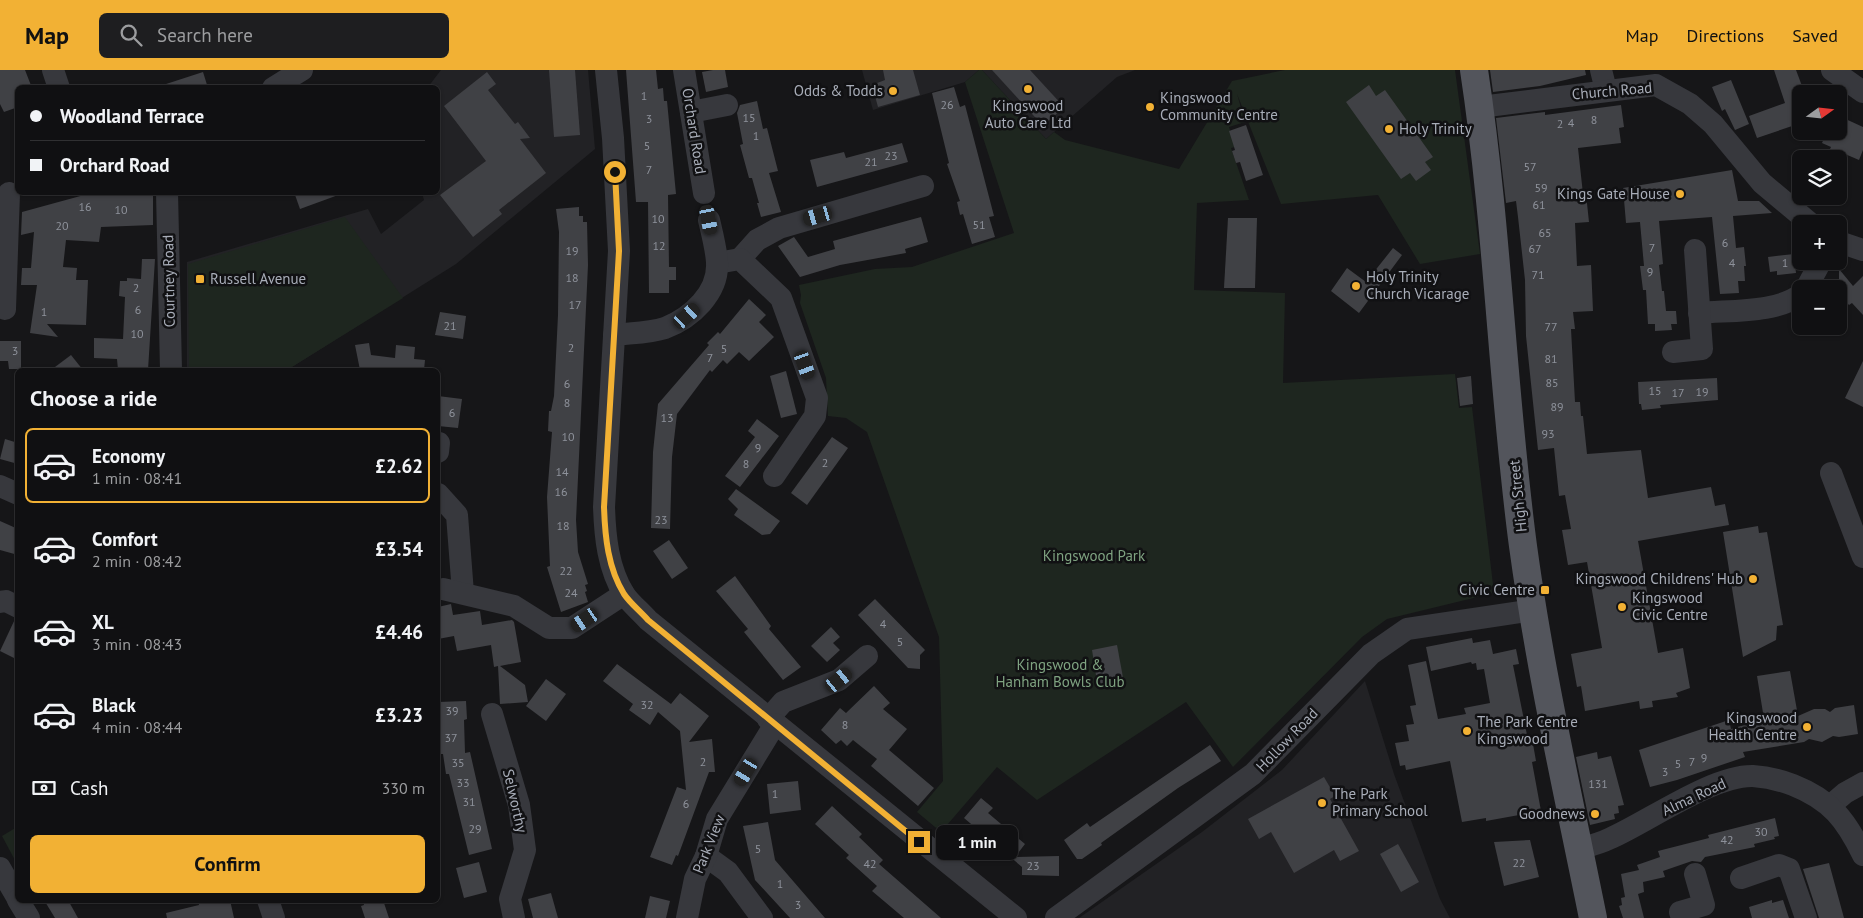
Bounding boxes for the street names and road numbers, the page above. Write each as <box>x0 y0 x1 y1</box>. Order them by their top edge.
street label: Church Road <box>1571 78 1653 103</box>
street label: Orchard Road <box>678 87 711 175</box>
street label: Courtney Road <box>158 235 179 327</box>
street label: High Street <box>1504 459 1531 533</box>
street label: Hollow Road <box>1252 704 1322 775</box>
street label: Selworthy <box>499 767 532 835</box>
street label: Alma Road <box>1659 773 1729 820</box>
street label: Park View <box>688 812 729 876</box>

